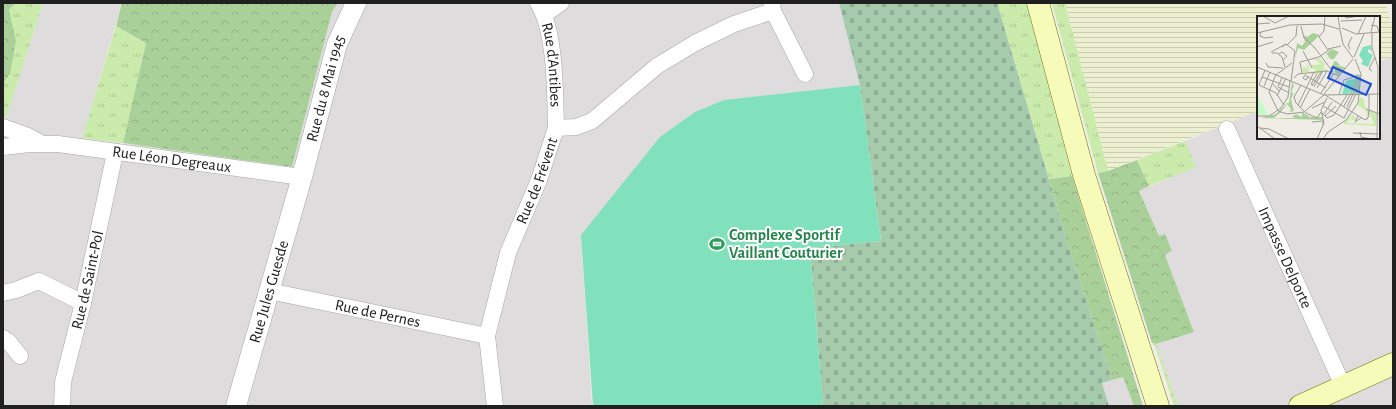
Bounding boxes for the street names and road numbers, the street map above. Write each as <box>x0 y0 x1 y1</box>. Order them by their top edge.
street label: Rue d'Antibes <box>539 21 564 107</box>
street label: Rue du 8 Mai 1945 <box>304 32 348 144</box>
street label: Rue de Frévent <box>513 135 560 226</box>
street label: Rue Léon Degreaux <box>111 143 232 175</box>
street label: Impasse Delporte <box>1255 204 1315 311</box>
street label: Rue de Saint-Pol <box>69 229 106 331</box>
street label: Rue Jules Guesde <box>247 238 291 345</box>
street label: Rue de Pernes <box>334 297 422 330</box>

